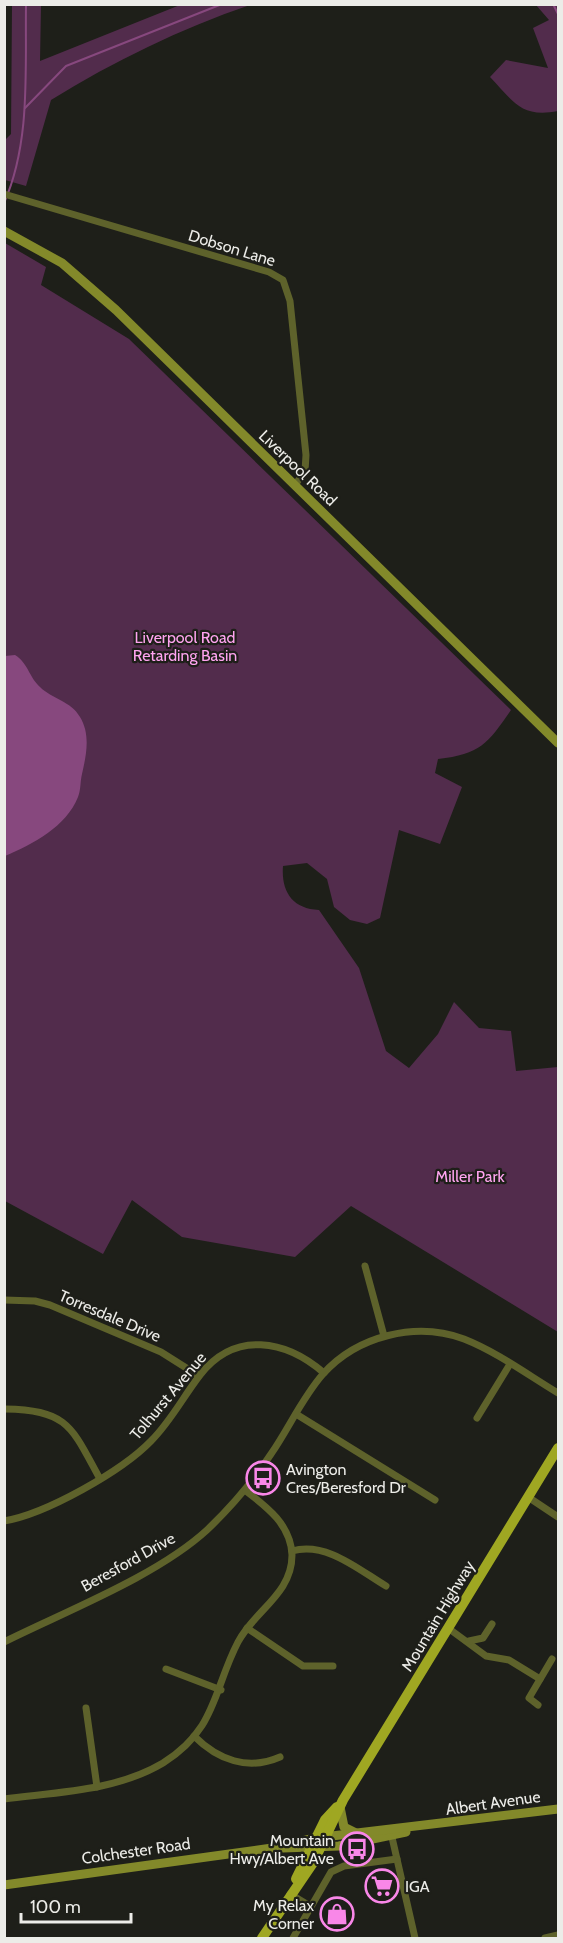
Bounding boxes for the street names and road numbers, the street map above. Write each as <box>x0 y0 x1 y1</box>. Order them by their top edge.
street label: Dobson Lane <box>186 226 278 270</box>
street label: Liverpool Road <box>255 426 341 510</box>
street label: Torresdale Drive <box>56 1286 164 1346</box>
street label: Tolhurst Avenue <box>126 1348 210 1444</box>
street label: Beresford Drive <box>78 1528 178 1596</box>
street label: Mountain Highway <box>397 1557 479 1675</box>
street label: Albert Avenue <box>444 1787 542 1819</box>
street label: Colchester Road <box>80 1834 192 1868</box>

